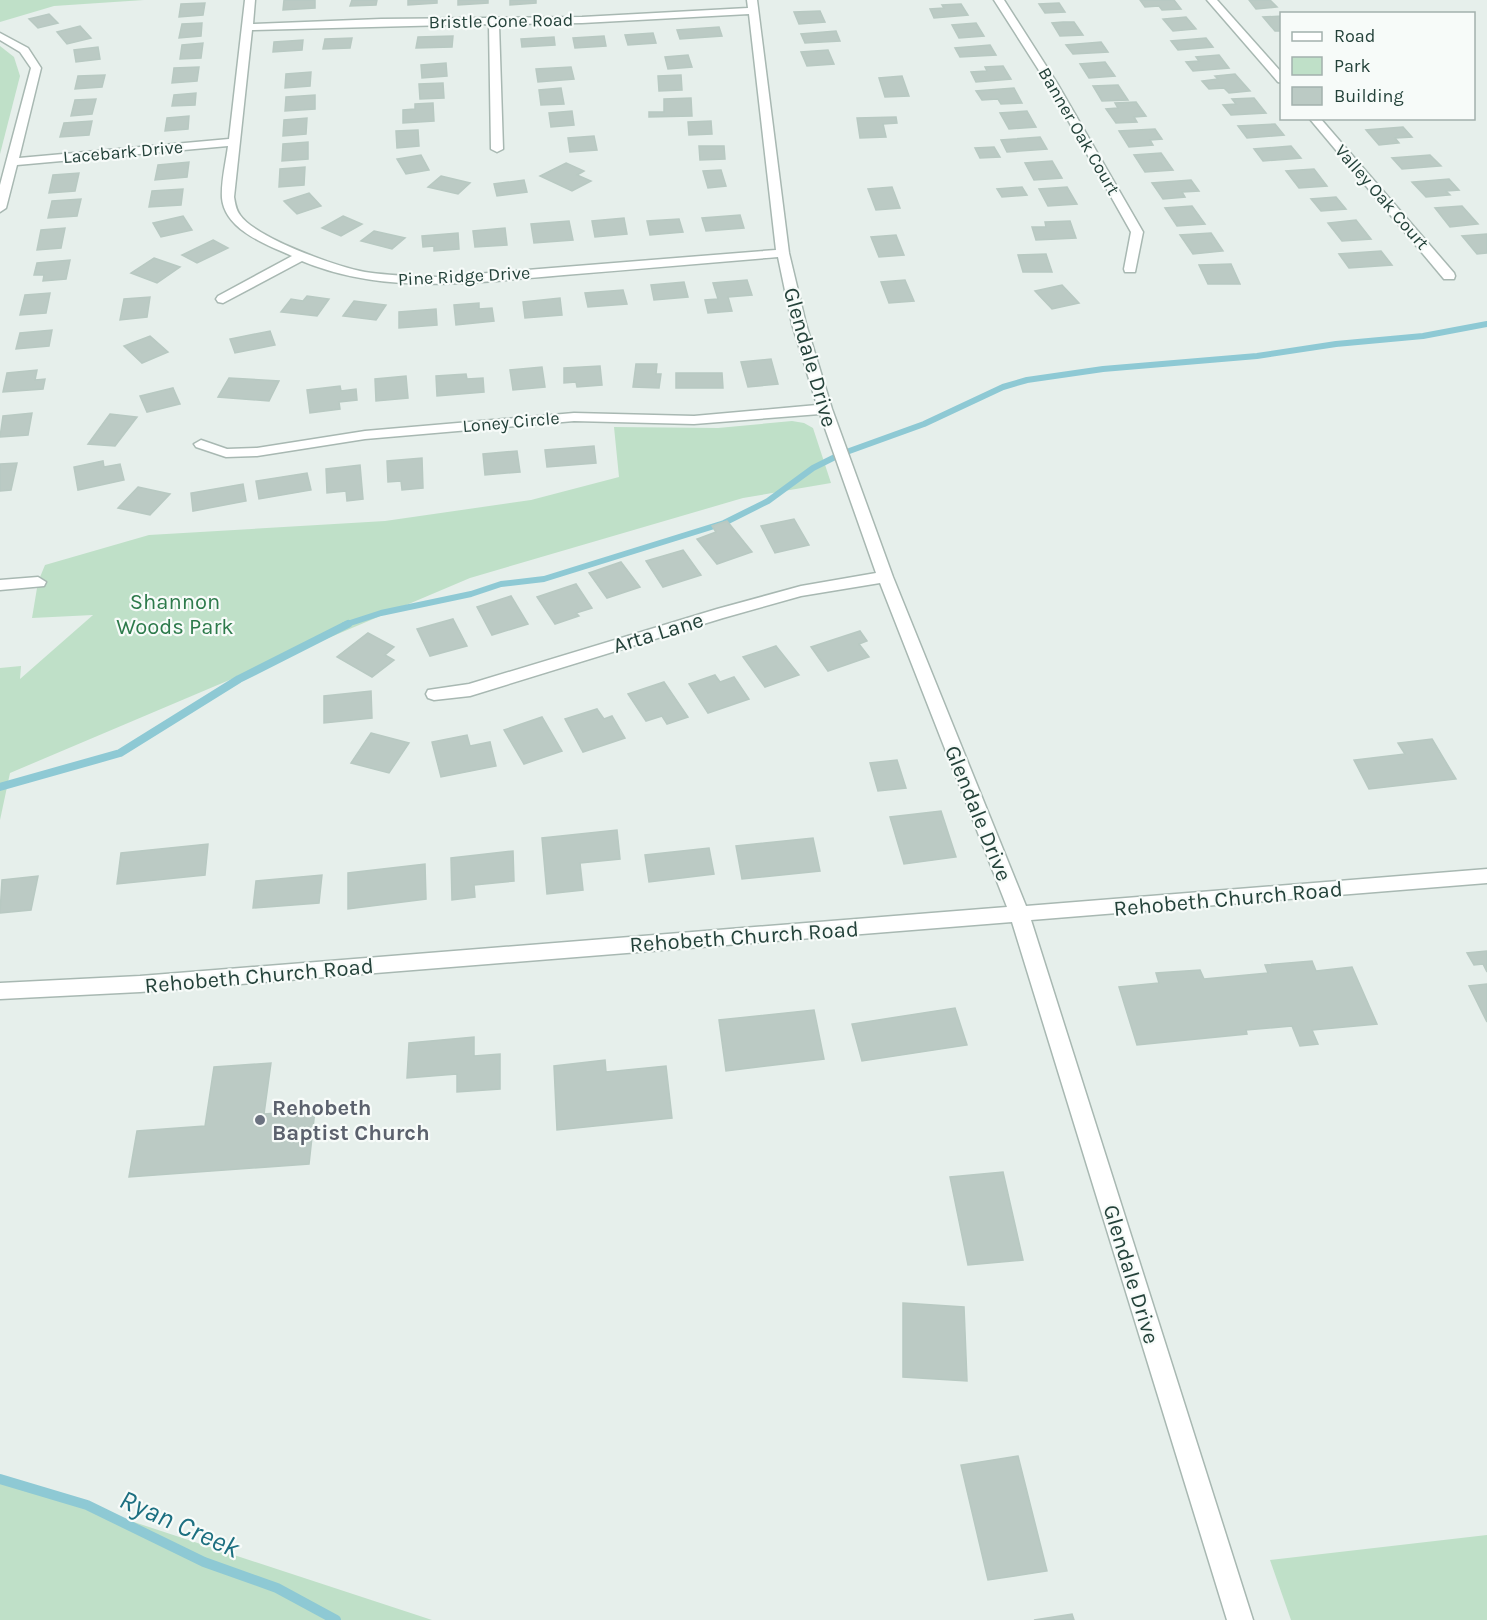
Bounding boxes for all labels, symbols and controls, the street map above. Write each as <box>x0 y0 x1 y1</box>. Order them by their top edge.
street label: Bristle Cone Road <box>429 9 573 33</box>
legend <box>1280 12 1475 120</box>
text: Road <box>1334 25 1375 47</box>
text: Park <box>1334 55 1371 77</box>
street label: Banner Oak Court <box>1034 63 1125 199</box>
text: Building <box>1334 85 1404 107</box>
street label: Lacebark Drive <box>62 136 184 168</box>
street label: Valley Oak Court <box>1330 140 1434 254</box>
street label: Pine Ridge Drive <box>397 262 531 290</box>
street label: Glendale Drive <box>778 284 842 430</box>
street label: Loney Circle <box>461 407 561 437</box>
park label: Shannon Woods Park <box>116 589 234 640</box>
street label: Arta Lane <box>610 607 707 659</box>
street label: Glendale Drive <box>939 742 1017 885</box>
street label: Rehobeth Church Road <box>1113 876 1344 922</box>
street label: Rehobeth Church Road <box>629 916 860 958</box>
street label: Rehobeth Church Road <box>144 953 375 999</box>
place label: Rehobeth Baptist Church <box>272 1095 430 1146</box>
marker: Rehobeth Baptist Church <box>253 1113 267 1127</box>
street label: Glendale Drive <box>1098 1202 1165 1347</box>
water label: Ryan Creek <box>115 1482 246 1565</box>

